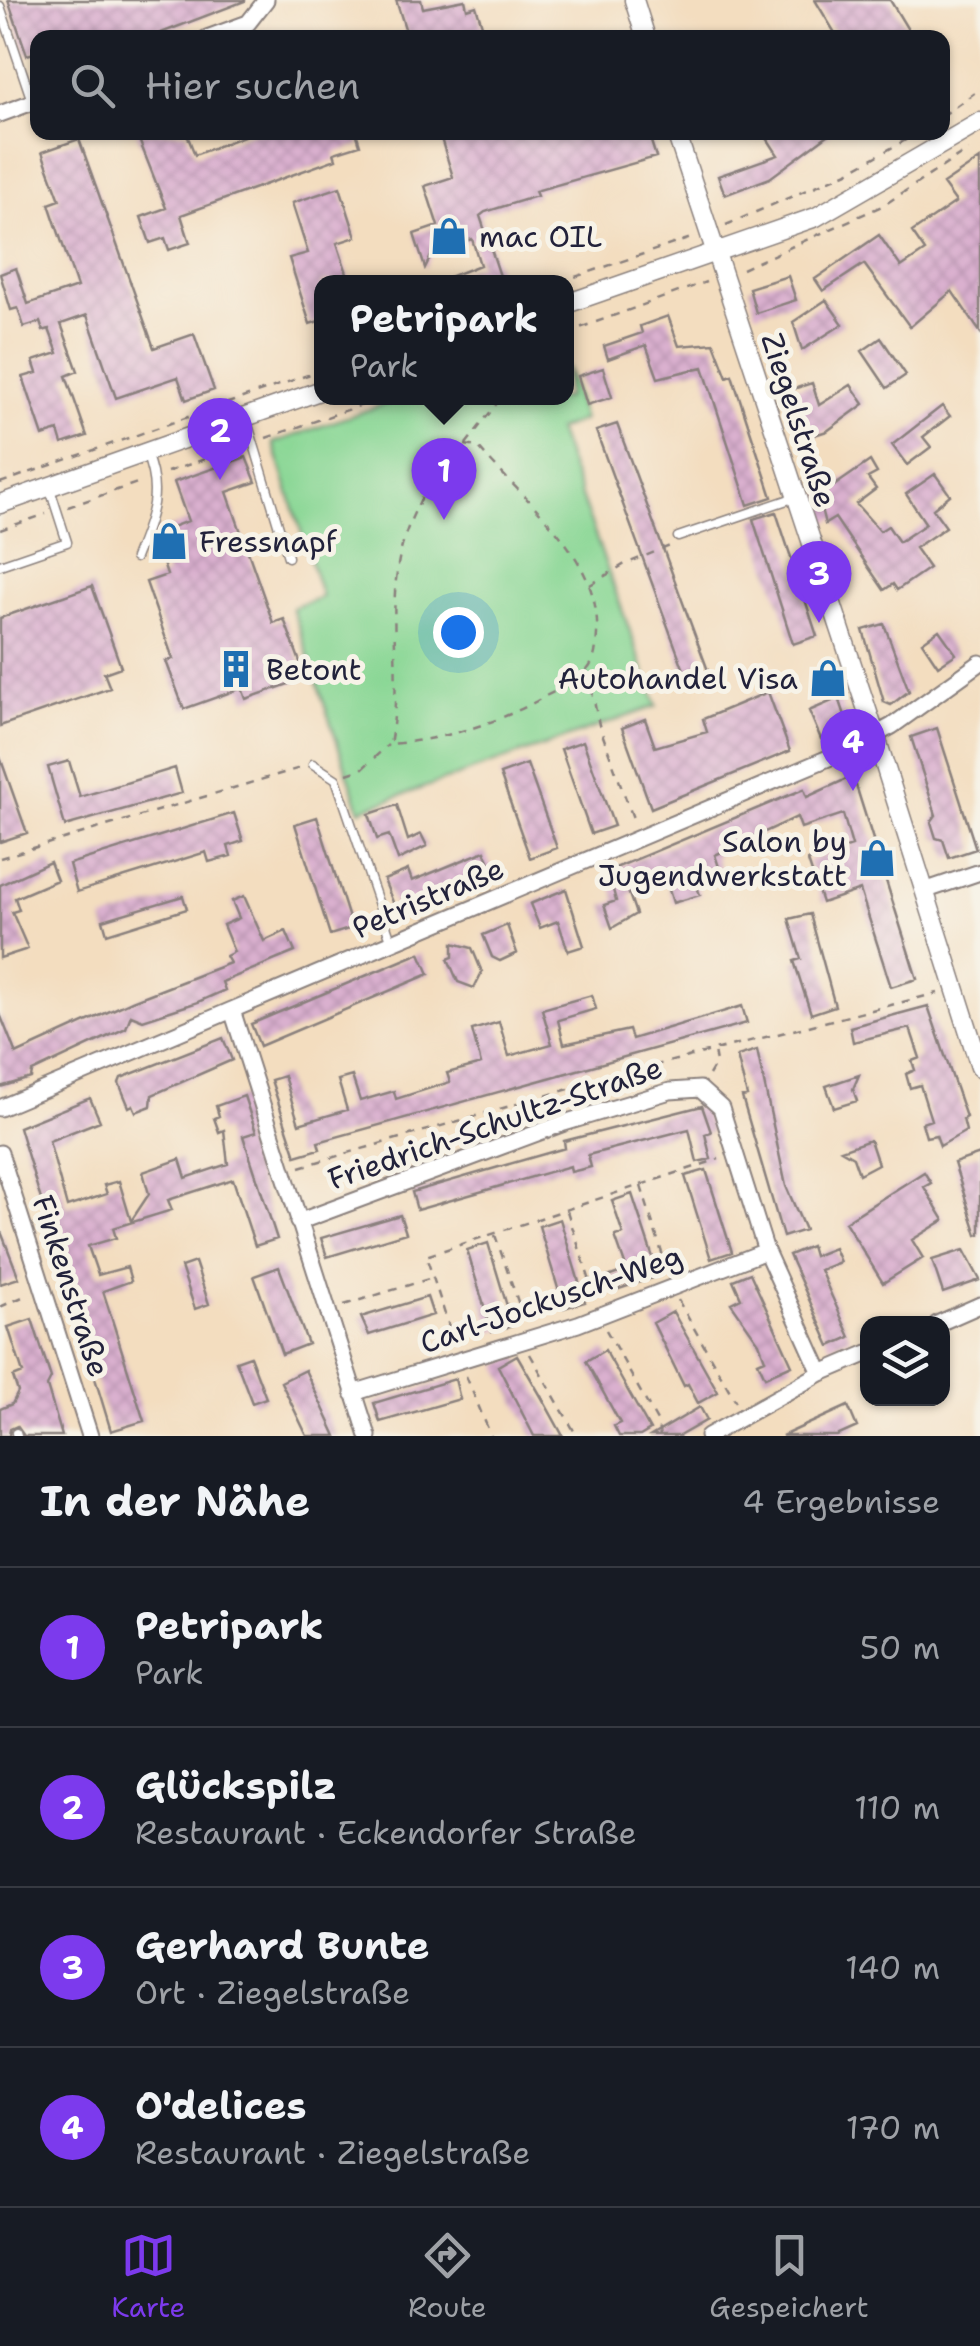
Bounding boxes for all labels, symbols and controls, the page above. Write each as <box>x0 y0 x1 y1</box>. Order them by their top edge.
search box <box>30 30 950 140</box>
icon: search <box>65 58 120 113</box>
text: Hier suchen <box>145 60 360 111</box>
shop icon: mac OIL <box>428 215 470 257</box>
place label: mac OIL <box>479 216 602 257</box>
popup <box>314 275 574 405</box>
text: Petripark <box>350 293 538 344</box>
street label: Ziegelstraße <box>752 327 846 513</box>
text: Park <box>350 344 418 387</box>
pin: 2 <box>188 398 252 480</box>
pin: 1 <box>412 438 476 520</box>
shop icon: Fressnapf <box>148 520 190 562</box>
place label: Fressnapf <box>199 521 338 562</box>
pin: 3 <box>786 540 852 623</box>
your location <box>433 607 484 658</box>
building icon: Betont <box>215 648 257 690</box>
place label: Betont <box>266 649 362 690</box>
shop icon: Autohandel Visa <box>807 657 849 699</box>
place label: Autohandel Visa <box>558 658 798 699</box>
pin: 4 <box>820 708 886 791</box>
place label: Salon by Jugendwerkstatt <box>597 821 847 896</box>
shop icon: Salon by Jugendwerkstatt <box>856 837 898 879</box>
street label: Petristraße <box>346 848 510 948</box>
street label: Friedrich-Schultz-Straße <box>322 1046 668 1200</box>
street label: Finkenstraße <box>22 1190 120 1382</box>
street label: Carl-Jockusch-Weg <box>414 1235 688 1363</box>
map controls <box>860 1316 950 1406</box>
button: layers <box>860 1316 950 1406</box>
text: In der Nähe <box>40 1473 310 1529</box>
text: 4 Ergebnisse <box>742 1480 940 1523</box>
text: Petripark <box>135 1600 324 1651</box>
text: 1 <box>65 1626 80 1669</box>
text: 50 m <box>860 1626 940 1669</box>
text: Park <box>135 1651 204 1694</box>
text: Glückspilz <box>135 1760 337 1811</box>
text: 2 <box>61 1786 84 1829</box>
text: 110 m <box>854 1786 940 1829</box>
text: Restaurant · Eckendorfer Straße <box>135 1811 637 1854</box>
text: Gerhard Bunte <box>135 1920 430 1971</box>
text: 3 <box>61 1946 84 1989</box>
text: 140 m <box>845 1946 940 1989</box>
text: Ort · Ziegelstraße <box>135 1971 410 2014</box>
text: O'delices <box>135 2080 307 2131</box>
text: 4 <box>61 2106 84 2149</box>
text: 170 m <box>846 2106 940 2149</box>
text: Restaurant · Ziegelstraße <box>135 2131 530 2174</box>
tab: Karte <box>111 2228 185 2326</box>
tab: Route <box>408 2228 487 2326</box>
tab: Gespeichert <box>709 2228 869 2326</box>

